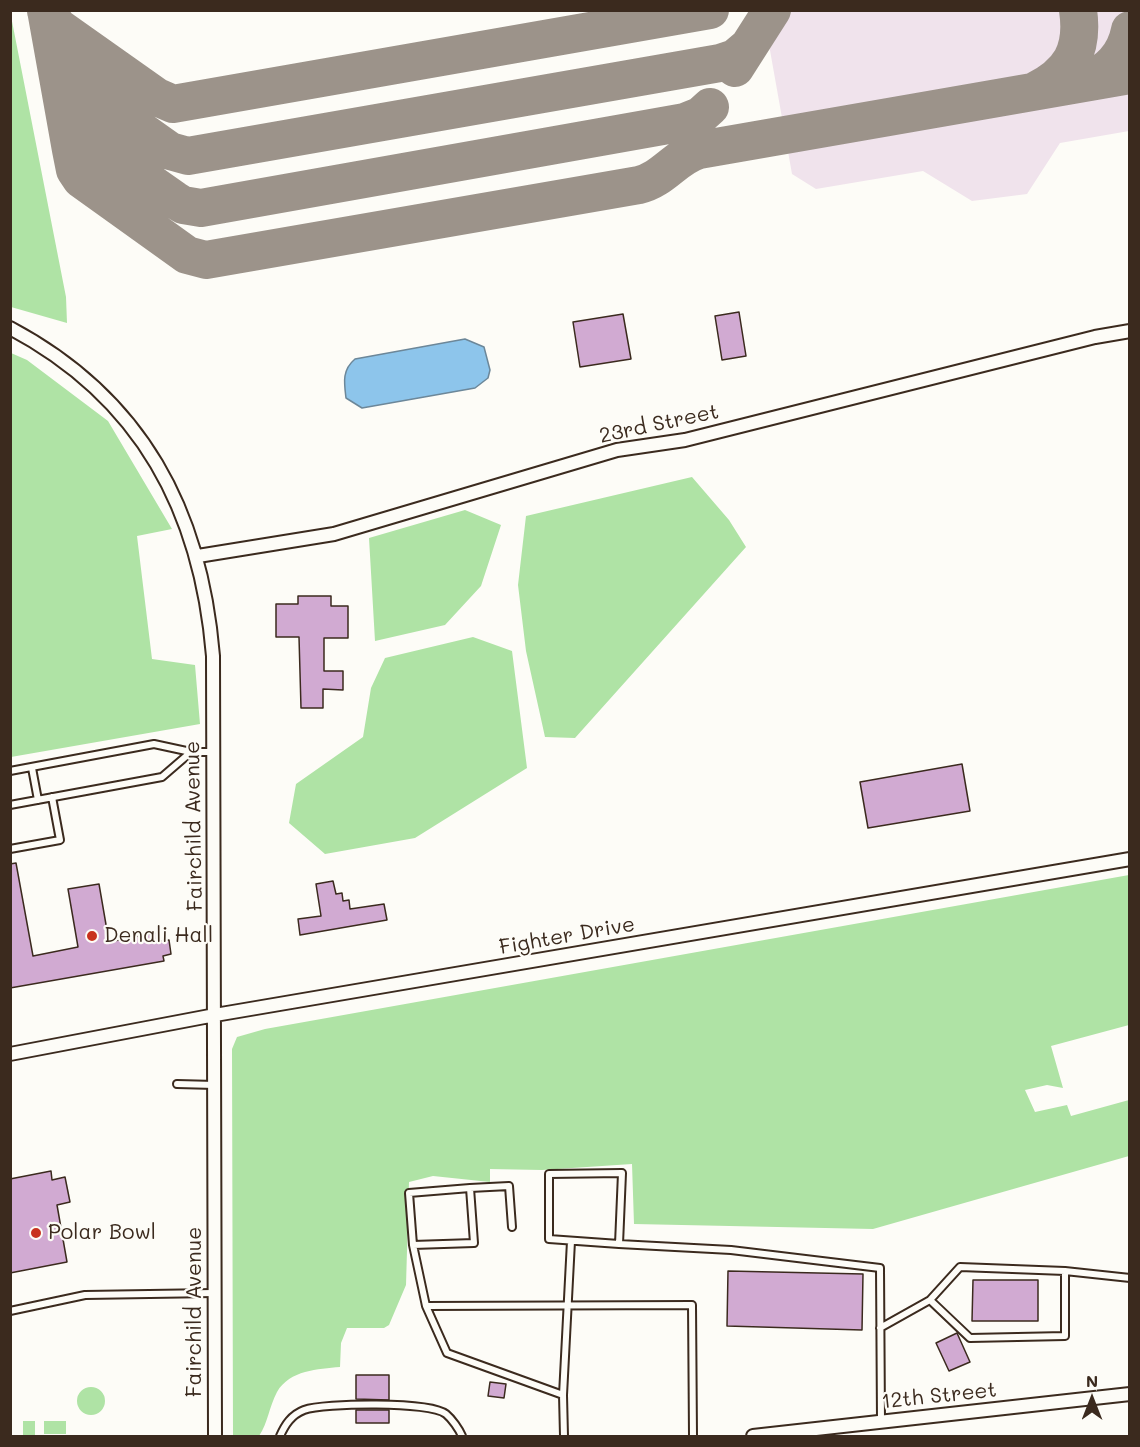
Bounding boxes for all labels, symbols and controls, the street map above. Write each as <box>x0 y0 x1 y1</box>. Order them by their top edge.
street label: 23rd Street <box>597 399 721 449</box>
street label: Fairchild Avenue <box>180 741 208 911</box>
street label: Fighter Drive <box>497 912 637 960</box>
place label: Denali Hall <box>104 923 213 949</box>
marker: Denali Hall <box>85 929 99 943</box>
place label: Polar Bowl <box>48 1220 156 1246</box>
marker: Polar Bowl <box>29 1226 43 1240</box>
street label: Fairchild Avenue <box>182 1227 208 1397</box>
north arrow <box>1062 1369 1122 1429</box>
text: N <box>1086 1370 1098 1391</box>
street label: 12th Street <box>880 1377 998 1415</box>

